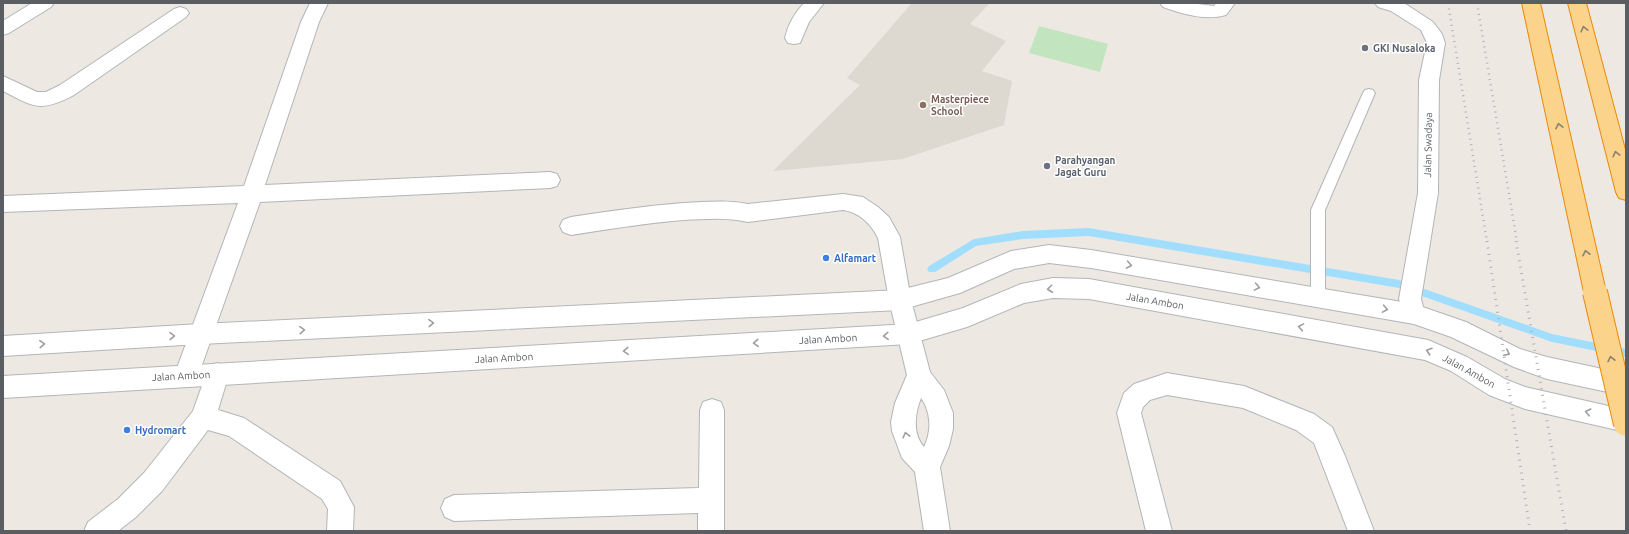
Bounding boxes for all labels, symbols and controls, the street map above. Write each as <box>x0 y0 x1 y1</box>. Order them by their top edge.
one-way arrow <box>1580 25 1589 32</box>
marker: GKI Nusaloka <box>1360 43 1370 53</box>
place label: GKI Nusaloka <box>1373 43 1435 54</box>
place label: Masterpiece School <box>931 94 989 117</box>
marker: Masterpiece School <box>918 100 928 110</box>
street label: Jalan Swadaya <box>1422 112 1434 178</box>
one-way arrow <box>1555 123 1563 130</box>
one-way arrow <box>1613 151 1621 158</box>
place label: Parahyangan Jagat Guru <box>1055 155 1116 178</box>
marker: Parahyangan Jagat Guru <box>1042 161 1052 171</box>
one-way arrow <box>1583 250 1591 257</box>
marker: Alfamart <box>821 253 831 263</box>
place label: Alfamart <box>834 253 877 264</box>
one-way arrow <box>1126 260 1132 269</box>
one-way arrow <box>1254 283 1260 291</box>
one-way arrow <box>1047 284 1053 293</box>
street label: Jalan Ambon <box>1125 291 1185 311</box>
one-way arrow <box>1382 304 1388 313</box>
one-way arrow <box>428 319 434 328</box>
one-way arrow <box>1298 323 1304 332</box>
one-way arrow <box>299 325 305 334</box>
one-way arrow <box>883 331 889 340</box>
one-way arrow <box>169 332 175 340</box>
street label: Jalan Ambon <box>799 332 857 346</box>
one-way arrow <box>39 339 45 348</box>
one-way arrow <box>753 339 759 347</box>
one-way arrow <box>623 346 629 355</box>
one-way arrow <box>1425 347 1432 356</box>
one-way arrow <box>1503 348 1510 356</box>
street label: Jalan Ambon <box>475 351 533 365</box>
street label: Jalan Ambon <box>1441 352 1497 390</box>
one-way arrow <box>1607 356 1615 362</box>
street label: Jalan Ambon <box>152 369 210 383</box>
one-way arrow <box>1585 409 1591 417</box>
marker: Hydromart <box>122 425 132 435</box>
place label: Hydromart <box>135 425 187 436</box>
one-way arrow <box>902 431 911 438</box>

